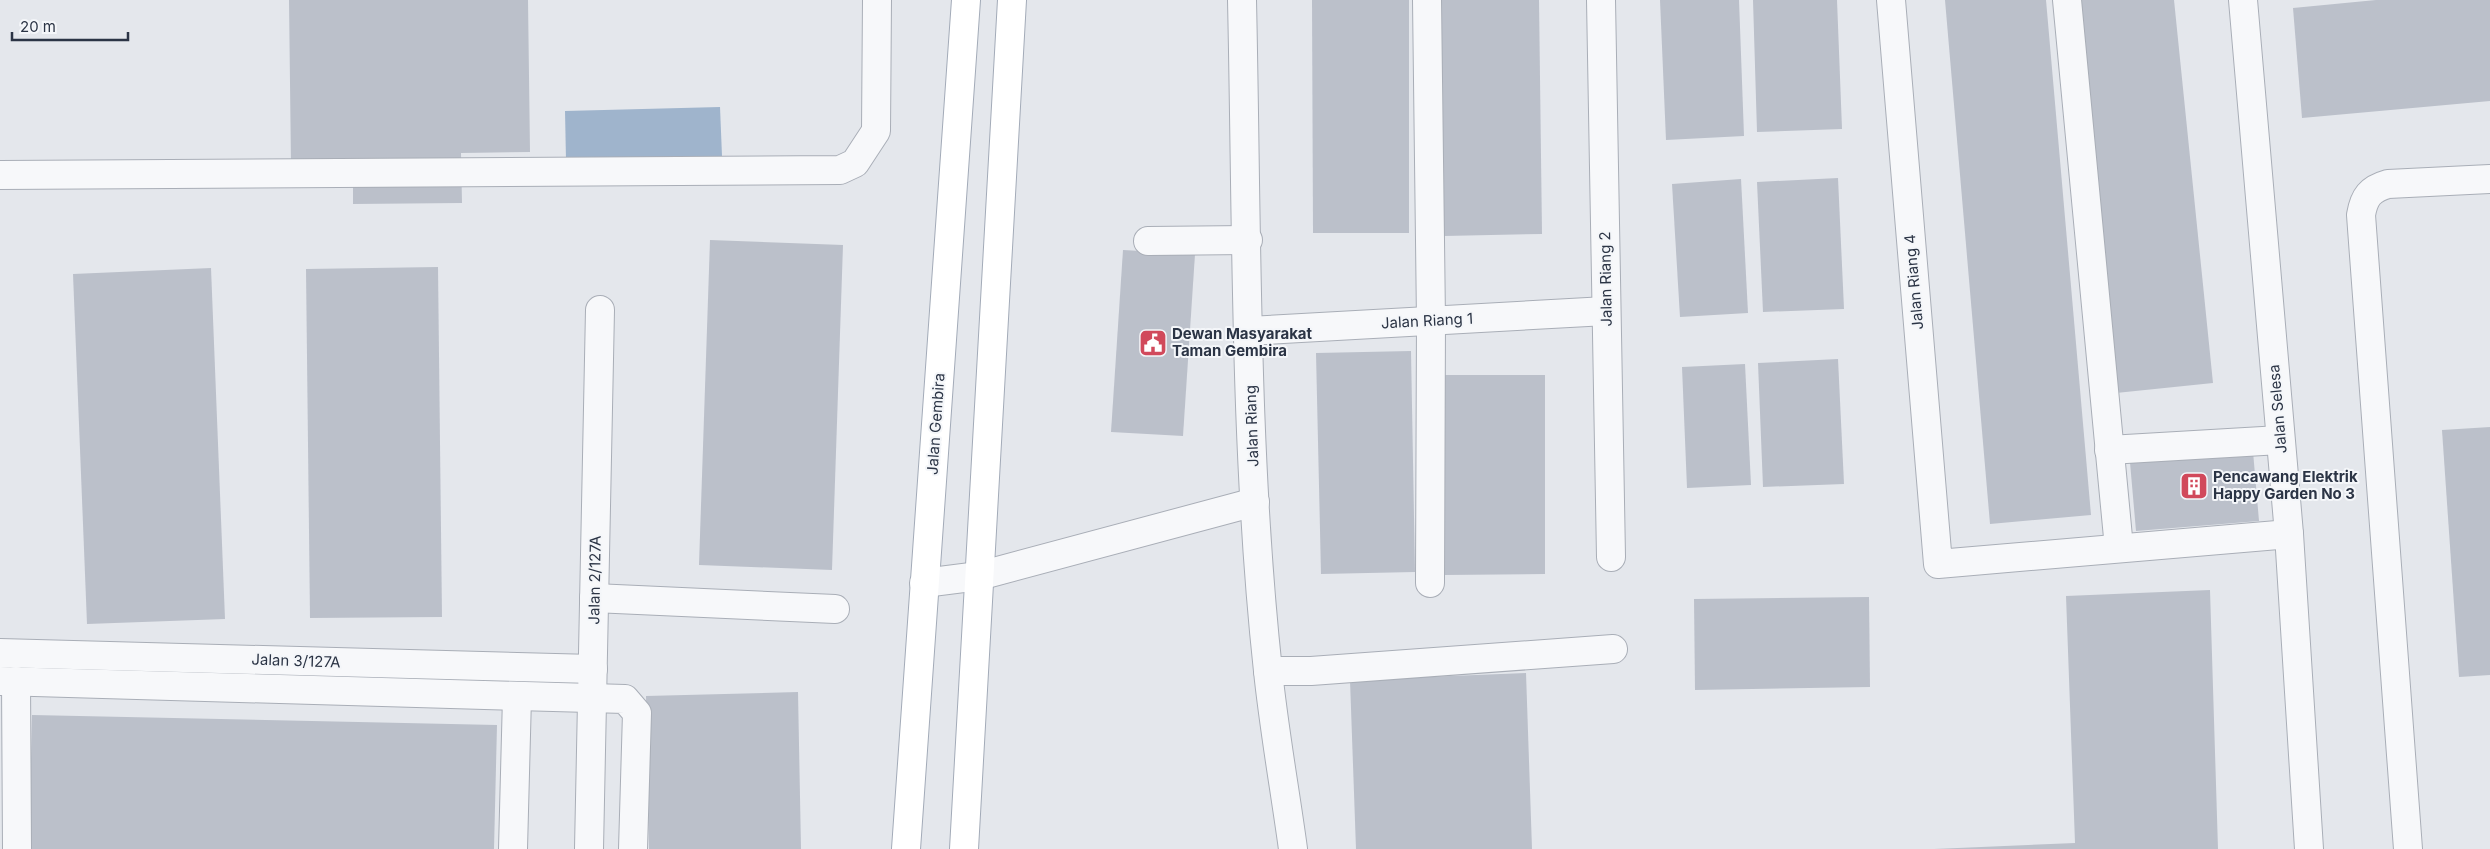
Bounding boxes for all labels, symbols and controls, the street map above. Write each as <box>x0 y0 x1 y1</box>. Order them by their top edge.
scale bar <box>12 10 129 42</box>
text: 20 m <box>20 17 56 36</box>
street label: Jalan Riang 2 <box>1595 231 1616 327</box>
street label: Jalan Riang 4 <box>1900 233 1927 331</box>
street label: Jalan Riang 1 <box>1380 309 1474 332</box>
place label: Dewan Masyarakat Taman Gembira <box>1172 324 1313 360</box>
public building icon: Dewan Masyarakat Taman Gembira <box>1138 328 1168 358</box>
street label: Jalan Selesa <box>2264 364 2291 454</box>
street label: Jalan Gembira <box>922 372 949 476</box>
street label: Jalan Riang <box>1241 385 1262 467</box>
place label: Pencawang Elektrik Happy Garden No 3 <box>2213 467 2358 503</box>
building icon: Pencawang Elektrik Happy Garden No 3 <box>2179 471 2209 501</box>
street label: Jalan 2/127A <box>584 535 605 625</box>
street label: Jalan 3/127A <box>251 649 341 672</box>

